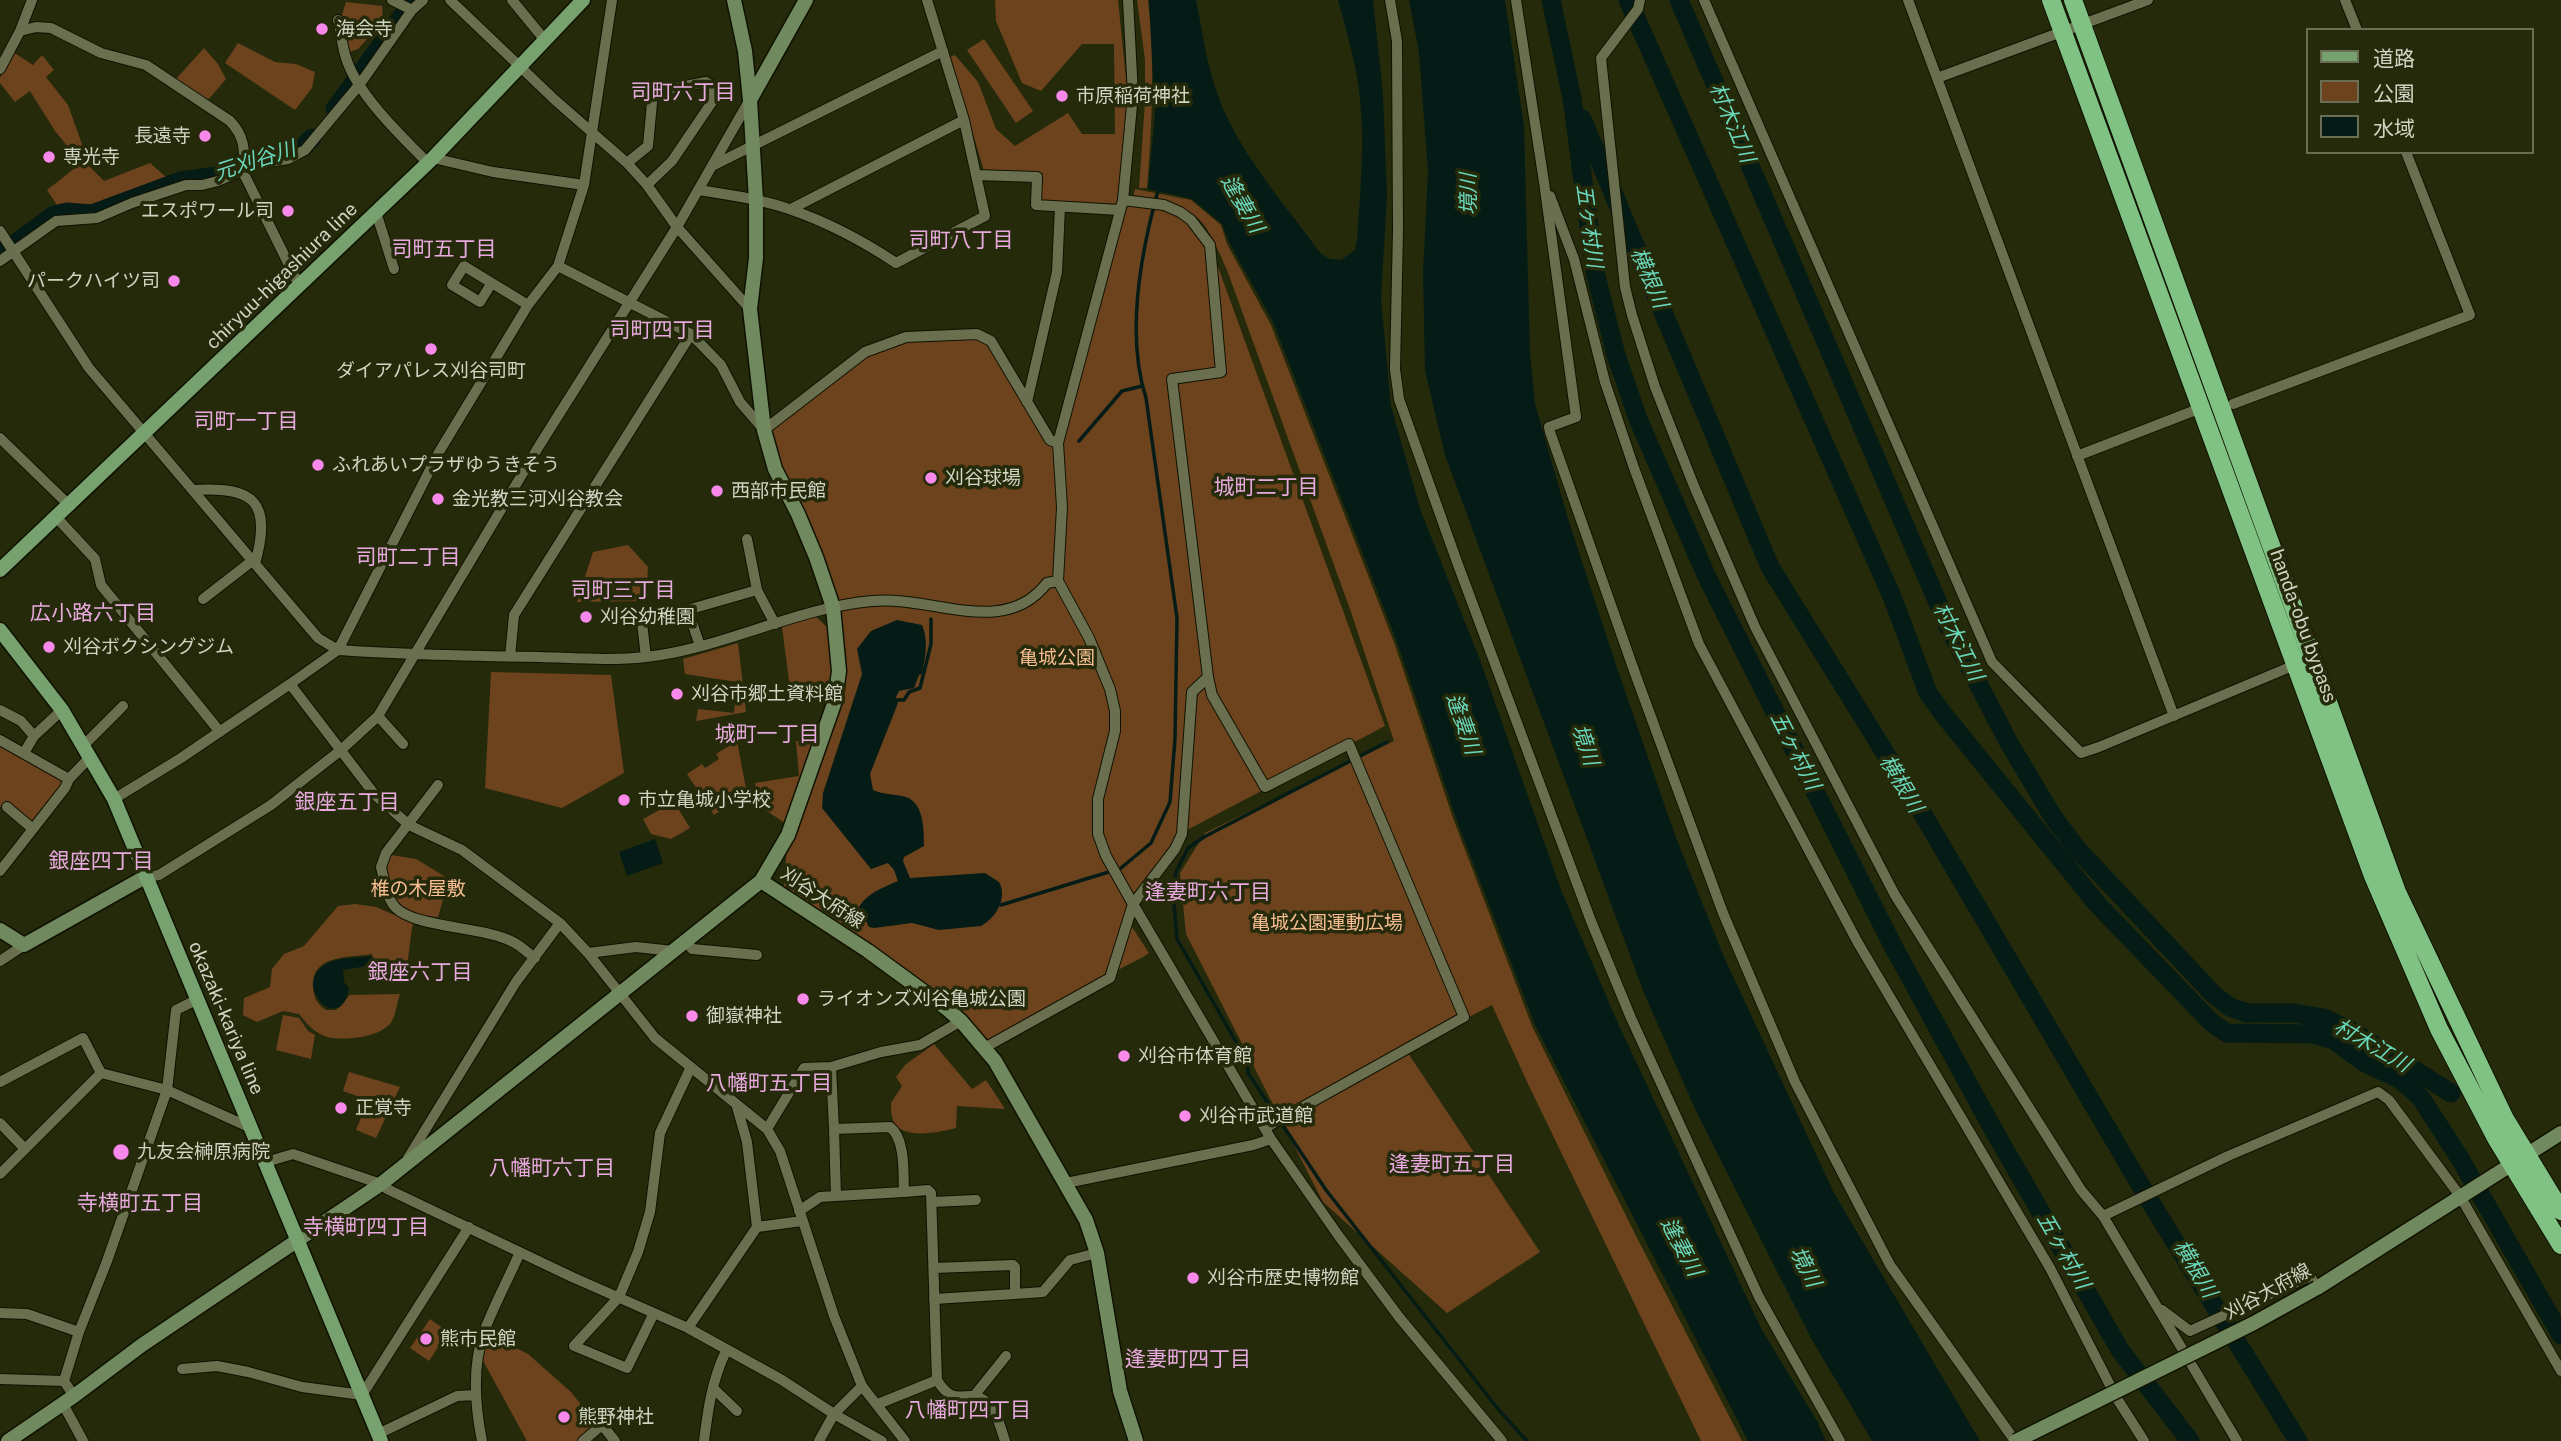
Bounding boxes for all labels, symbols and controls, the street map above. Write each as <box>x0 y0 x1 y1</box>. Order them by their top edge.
place label: 海会寺 <box>336 18 393 40</box>
marker: 海会寺 <box>314 21 330 37</box>
legend <box>2306 28 2533 154</box>
text: 道路 <box>2373 46 2415 71</box>
water label: 村木江川 <box>1704 79 1760 167</box>
district label: 司町六丁目 <box>631 80 735 106</box>
text: 公園 <box>2373 81 2415 106</box>
place label: 市原稲荷神社 <box>1076 85 1190 107</box>
marker: 市原稲荷神社 <box>1054 88 1070 104</box>
text: 水域 <box>2373 116 2415 141</box>
place label: 長遠寺 <box>134 125 191 147</box>
marker: 長遠寺 <box>197 128 213 144</box>
water label: 元刈谷川 <box>211 136 299 186</box>
place label: 専光寺 <box>63 146 120 168</box>
marker: 専光寺 <box>41 149 57 165</box>
water label: 逢妻川 <box>1215 170 1269 238</box>
water label: 境川 <box>1456 173 1482 215</box>
water label: 五ヶ村川 <box>1571 183 1607 269</box>
street label: chiryuu-higashiura line <box>202 198 362 354</box>
place label: エスポワール司 <box>141 200 274 222</box>
marker: エスポワール司 <box>280 203 296 219</box>
district label: 司町八丁目 <box>909 228 1013 254</box>
district label: 司町五丁目 <box>392 237 496 263</box>
water label: 横根川 <box>1625 244 1673 312</box>
place label: パークハイツ司 <box>27 270 160 292</box>
marker: パークハイツ司 <box>166 273 182 289</box>
district label: 司町四丁目 <box>610 318 714 344</box>
marker: ダイアパレス刈谷司町 <box>423 341 439 357</box>
place label: ダイアパレス刈谷司町 <box>336 360 526 382</box>
district label: 司町一丁目 <box>194 409 298 435</box>
place label: ふれあいプラザゆうきそう <box>332 454 560 476</box>
marker: ふれあいプラザゆうきそう <box>310 457 326 473</box>
place label: 刈谷球場 <box>945 467 1021 489</box>
marker: 刈谷球場 <box>923 470 939 486</box>
district label: 城町二丁目 <box>1214 475 1318 501</box>
place label: 西部市民館 <box>731 480 826 502</box>
marker: 西部市民館 <box>709 483 725 499</box>
place label: 金光教三河刈谷教会 <box>452 488 623 510</box>
marker: 金光教三河刈谷教会 <box>430 491 446 507</box>
district label: 司町二丁目 <box>356 545 460 571</box>
street label: handa-obu bypass <box>2265 546 2341 706</box>
district label: 司町三丁目 <box>571 578 675 604</box>
water label: 村木江川 <box>1928 599 1988 685</box>
district label: 広小路六丁目 <box>30 601 156 627</box>
place label: 刈谷幼稚園 <box>600 606 695 628</box>
marker: 刈谷幼稚園 <box>578 609 594 625</box>
place label: 刈谷ボクシングジム <box>63 636 234 658</box>
marker: 刈谷ボクシングジム <box>41 639 57 655</box>
park label: 亀城公園 <box>1019 647 1095 669</box>
place label: 刈谷市郷土資料館 <box>691 683 843 705</box>
marker: 刈谷市郷土資料館 <box>669 686 685 702</box>
water label: 逢妻川 <box>1441 690 1485 758</box>
water label: 五ヶ村川 <box>1765 708 1825 794</box>
water label: 境川 <box>1566 721 1604 769</box>
district label: 城町一丁目 <box>715 722 819 748</box>
water label: 横根川 <box>1874 751 1928 817</box>
place label: 市立亀城小学校 <box>638 789 771 811</box>
district label: 銀座五丁目 <box>295 790 399 816</box>
marker: 市立亀城小学校 <box>616 792 632 808</box>
district label: 銀座四丁目 <box>49 849 153 875</box>
street label: 刈谷大府線 <box>776 863 868 933</box>
park label: 椎の木屋敷 <box>371 878 465 900</box>
district label: 逢妻町六丁目 <box>1145 880 1271 906</box>
park label: 亀城公園運動広場 <box>1251 912 1403 934</box>
street label: okazaki-kariya line <box>183 938 269 1098</box>
district label: 銀座六丁目 <box>368 960 472 986</box>
place label: ライオンズ刈谷亀城公園 <box>817 988 1026 1010</box>
marker: ライオンズ刈谷亀城公園 <box>795 991 811 1007</box>
place label: 御嶽神社 <box>706 1005 782 1027</box>
marker: 御嶽神社 <box>684 1008 700 1024</box>
water label: 村木江川 <box>2329 1014 2415 1078</box>
place label: 刈谷市体育館 <box>1138 1045 1252 1067</box>
marker: 刈谷市体育館 <box>1116 1048 1132 1064</box>
district label: 八幡町五丁目 <box>706 1071 832 1097</box>
place label: 正覚寺 <box>355 1097 412 1119</box>
marker: 正覚寺 <box>333 1100 349 1116</box>
place label: 刈谷市武道館 <box>1199 1105 1313 1127</box>
marker: 刈谷市武道館 <box>1177 1108 1193 1124</box>
place label: 九友会榊原病院 <box>137 1141 270 1163</box>
marker: 九友会榊原病院 <box>111 1142 131 1162</box>
district label: 逢妻町五丁目 <box>1389 1152 1515 1178</box>
district label: 八幡町六丁目 <box>489 1156 615 1182</box>
district label: 寺横町五丁目 <box>77 1191 203 1217</box>
water label: 五ヶ村川 <box>2031 1208 2095 1294</box>
water label: 逢妻川 <box>1655 1213 1707 1281</box>
district label: 寺横町四丁目 <box>303 1215 429 1241</box>
water label: 横根川 <box>2168 1236 2222 1302</box>
water label: 境川 <box>1784 1243 1826 1291</box>
street label: 刈谷大府線 <box>2221 1259 2315 1325</box>
place label: 刈谷市歴史博物館 <box>1207 1267 1359 1289</box>
marker: 刈谷市歴史博物館 <box>1185 1270 1201 1286</box>
place label: 熊市民館 <box>440 1328 516 1350</box>
marker: 熊市民館 <box>418 1331 434 1347</box>
district label: 逢妻町四丁目 <box>1125 1347 1251 1373</box>
district label: 八幡町四丁目 <box>905 1398 1031 1424</box>
place label: 熊野神社 <box>578 1406 654 1428</box>
marker: 熊野神社 <box>556 1409 572 1425</box>

